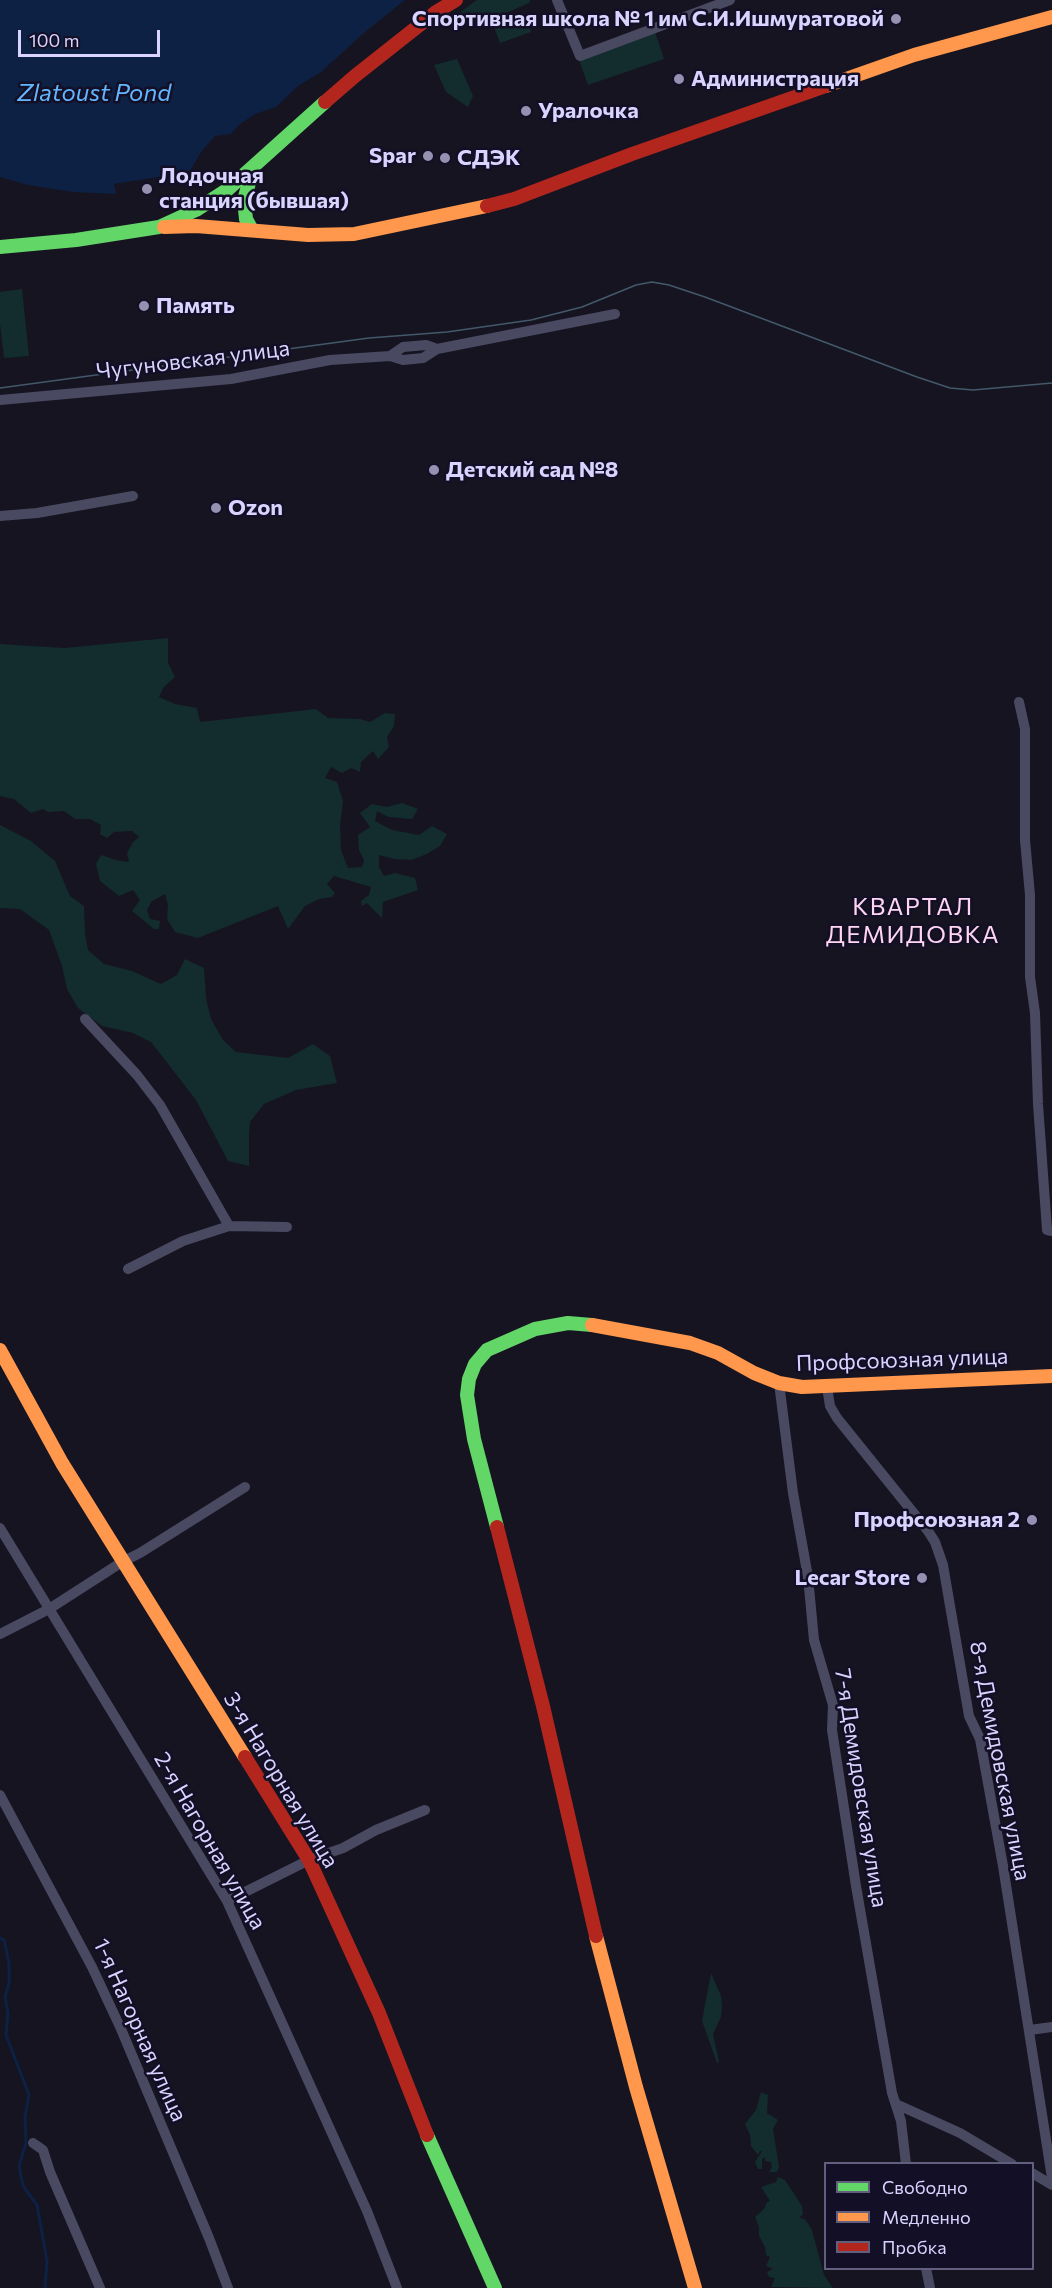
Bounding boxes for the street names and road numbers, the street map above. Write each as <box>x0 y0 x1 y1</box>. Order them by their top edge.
street label: Чугуновская улица <box>95 335 291 385</box>
street label: Профсоюзная улица <box>795 1343 1009 1377</box>
street label: 8-я Демидовская улица <box>964 1639 1036 1883</box>
street label: 7-я Демидовская улица <box>829 1667 893 1909</box>
street label: 3-я Нагорная улица <box>218 1687 344 1873</box>
street label: 2-я Нагорная улица <box>148 1748 272 1934</box>
street label: 1-я Нагорная улица <box>88 1934 192 2126</box>

